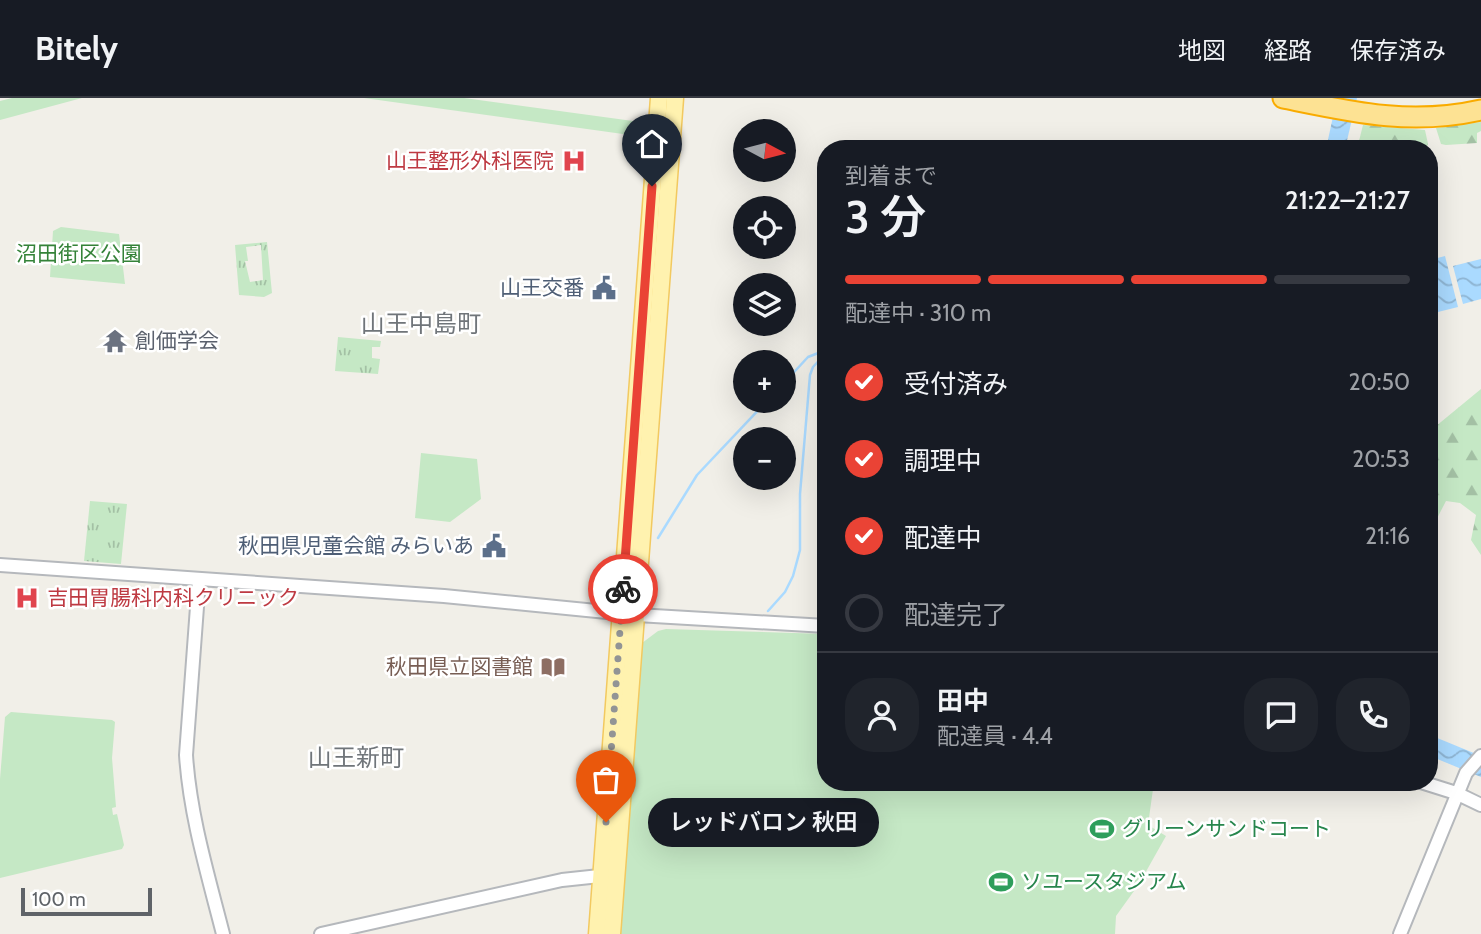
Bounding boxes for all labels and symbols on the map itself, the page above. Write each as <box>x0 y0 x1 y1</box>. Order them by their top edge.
pin <box>622 114 682 186</box>
north arrow <box>733 119 796 182</box>
hospital icon: 山王整形外科医院 <box>560 147 588 175</box>
place label: 山王整形外科医院 <box>386 148 554 173</box>
park label: 沼田街区公園 <box>16 241 142 266</box>
public building icon: 山王交番 <box>590 274 618 302</box>
place label: 山王交番 <box>500 275 584 300</box>
district label: 山王中島町 <box>361 309 481 338</box>
temple icon: 創価学会 <box>101 327 129 355</box>
place label: 創価学会 <box>135 328 219 353</box>
public building icon: 秋田県児童会館 みらいあ <box>480 532 508 560</box>
place label: 秋田県児童会館 みらいあ <box>238 533 474 558</box>
courier <box>588 554 658 624</box>
hospital icon: 吉田胃腸科内科クリニック <box>13 584 41 612</box>
place label: 吉田胃腸科内科クリニック <box>47 585 299 610</box>
library icon: 秋田県立図書館 <box>539 653 567 681</box>
place label: 秋田県立図書館 <box>386 654 533 679</box>
district label: 山王新町 <box>308 743 404 772</box>
pin <box>576 750 636 822</box>
callout: レッドバロン 秋田 <box>648 798 879 846</box>
sports icon: グリーンサンドコート <box>1088 815 1116 843</box>
place label: グリーンサンドコート <box>1122 816 1331 841</box>
sports icon: ソユースタジアム <box>987 868 1015 896</box>
place label: ソユースタジアム <box>1021 869 1186 894</box>
scale bar <box>21 885 152 917</box>

